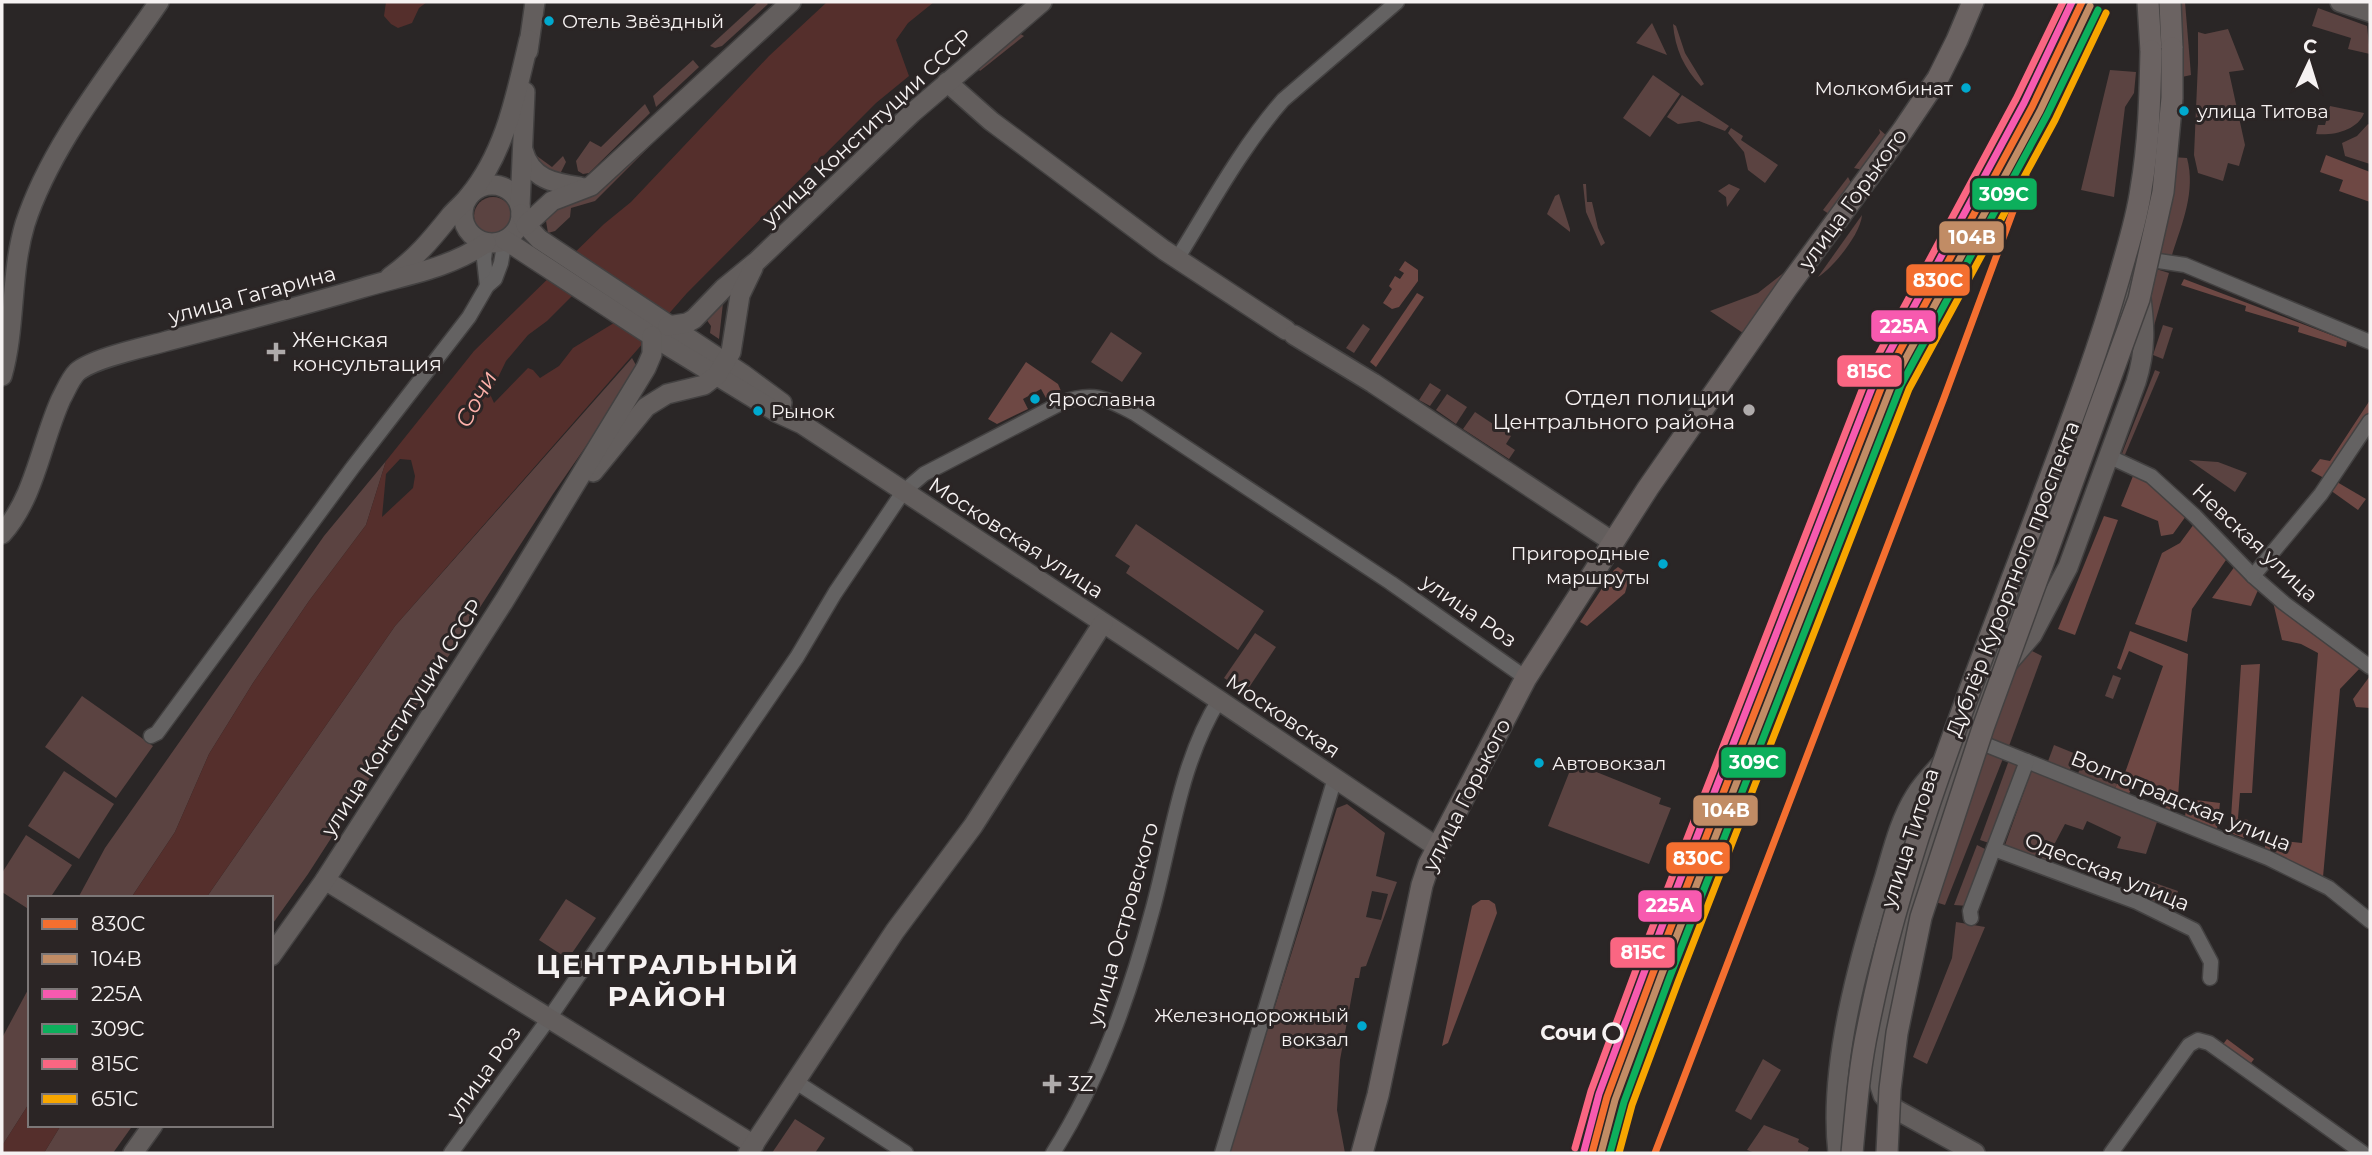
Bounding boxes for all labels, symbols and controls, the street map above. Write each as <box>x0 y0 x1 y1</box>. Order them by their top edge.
place label: Отель Звёздный <box>562 10 724 33</box>
marker: Отель Звёздный <box>542 14 556 28</box>
street label: улица Конституции СССР <box>756 24 977 232</box>
north arrow <box>2274 28 2344 98</box>
text: С <box>2302 35 2318 59</box>
place label: Молкомбинат <box>1814 77 1953 100</box>
marker: Молкомбинат <box>1959 81 1973 95</box>
place label: улица Титова <box>2196 100 2329 123</box>
marker: улица Титова <box>2177 104 2191 118</box>
street label: улица Горького <box>1792 123 1912 275</box>
line badge: 309С <box>1971 177 2038 211</box>
text: 309С <box>1978 183 2029 206</box>
line badge: 104В <box>1938 220 2005 254</box>
text: 104В <box>1948 226 1996 249</box>
street label: улица Гагарина <box>165 260 338 329</box>
line badge: 830С <box>1905 263 1971 297</box>
text: 830С <box>1913 269 1963 292</box>
line badge: 225А <box>1870 309 1937 343</box>
text: 225А <box>1880 315 1929 338</box>
place label: Женская консультация <box>292 327 442 376</box>
marker: Женская консультация <box>266 342 286 362</box>
line badge: 815С <box>1836 354 1903 388</box>
text: 815С <box>1846 360 1892 383</box>
water label: Сочи <box>449 366 503 432</box>
place label: Отдел полиции Центрального района <box>1493 385 1735 434</box>
place label: Ярославна <box>1048 388 1156 411</box>
marker: Ярославна <box>1028 392 1042 406</box>
place label: Рынок <box>771 400 835 423</box>
marker: Отдел полиции Центрального района <box>1741 402 1757 418</box>
marker: Рынок <box>751 404 765 418</box>
street label: Дублёр Курортного проспекта <box>1941 418 2084 740</box>
street label: Московская улица <box>924 472 1108 603</box>
street label: Невская улица <box>2187 478 2323 607</box>
place label: Пригородные маршруты <box>1511 542 1650 589</box>
marker: Пригородные маршруты <box>1656 557 1670 571</box>
street label: улица Роз <box>1416 568 1522 652</box>
street label: улица Конституции СССР <box>315 594 488 842</box>
street label: Московская <box>1222 668 1345 763</box>
street label: улица Горького <box>1417 714 1516 876</box>
street label: Волгоградская улица <box>2067 745 2295 856</box>
line badge: 309С <box>1720 746 1787 779</box>
text: 309С <box>1728 751 1779 774</box>
place label: Автовокзал <box>1552 752 1666 775</box>
marker: Автовокзал <box>1532 756 1546 770</box>
street label: улица Титова <box>1875 765 1944 912</box>
line badge: 104В <box>1692 794 1759 827</box>
text: 104В <box>1702 799 1750 822</box>
street label: улица Островского <box>1081 819 1164 1030</box>
street label: Одесская улица <box>2021 827 2193 916</box>
line badge: 830С <box>1665 841 1731 875</box>
text: 830С <box>1673 847 1723 870</box>
line badge: 225А <box>1637 889 1703 923</box>
text: 225А <box>1646 894 1695 917</box>
legend <box>28 896 273 1127</box>
text: 830С <box>91 911 145 936</box>
line badge: 815С <box>1609 936 1676 969</box>
text: 815С <box>1620 941 1666 964</box>
text: 104В <box>91 946 142 971</box>
district label: ЦЕНТРАЛЬНЫЙ РАЙОН <box>536 947 800 1013</box>
text: 225А <box>91 981 143 1006</box>
place label: Железнодорожный вокзал <box>1154 1004 1349 1051</box>
text: 309С <box>91 1016 145 1041</box>
marker: Железнодорожный вокзал <box>1355 1019 1369 1033</box>
place label: Сочи <box>1540 1020 1597 1045</box>
street label: улица Роз <box>440 1021 526 1125</box>
marker: Сочи <box>1603 1023 1623 1043</box>
text: 815С <box>91 1051 139 1076</box>
place label: 3Z <box>1068 1071 1094 1096</box>
marker: 3Z <box>1042 1074 1062 1094</box>
text: 651С <box>91 1086 138 1111</box>

